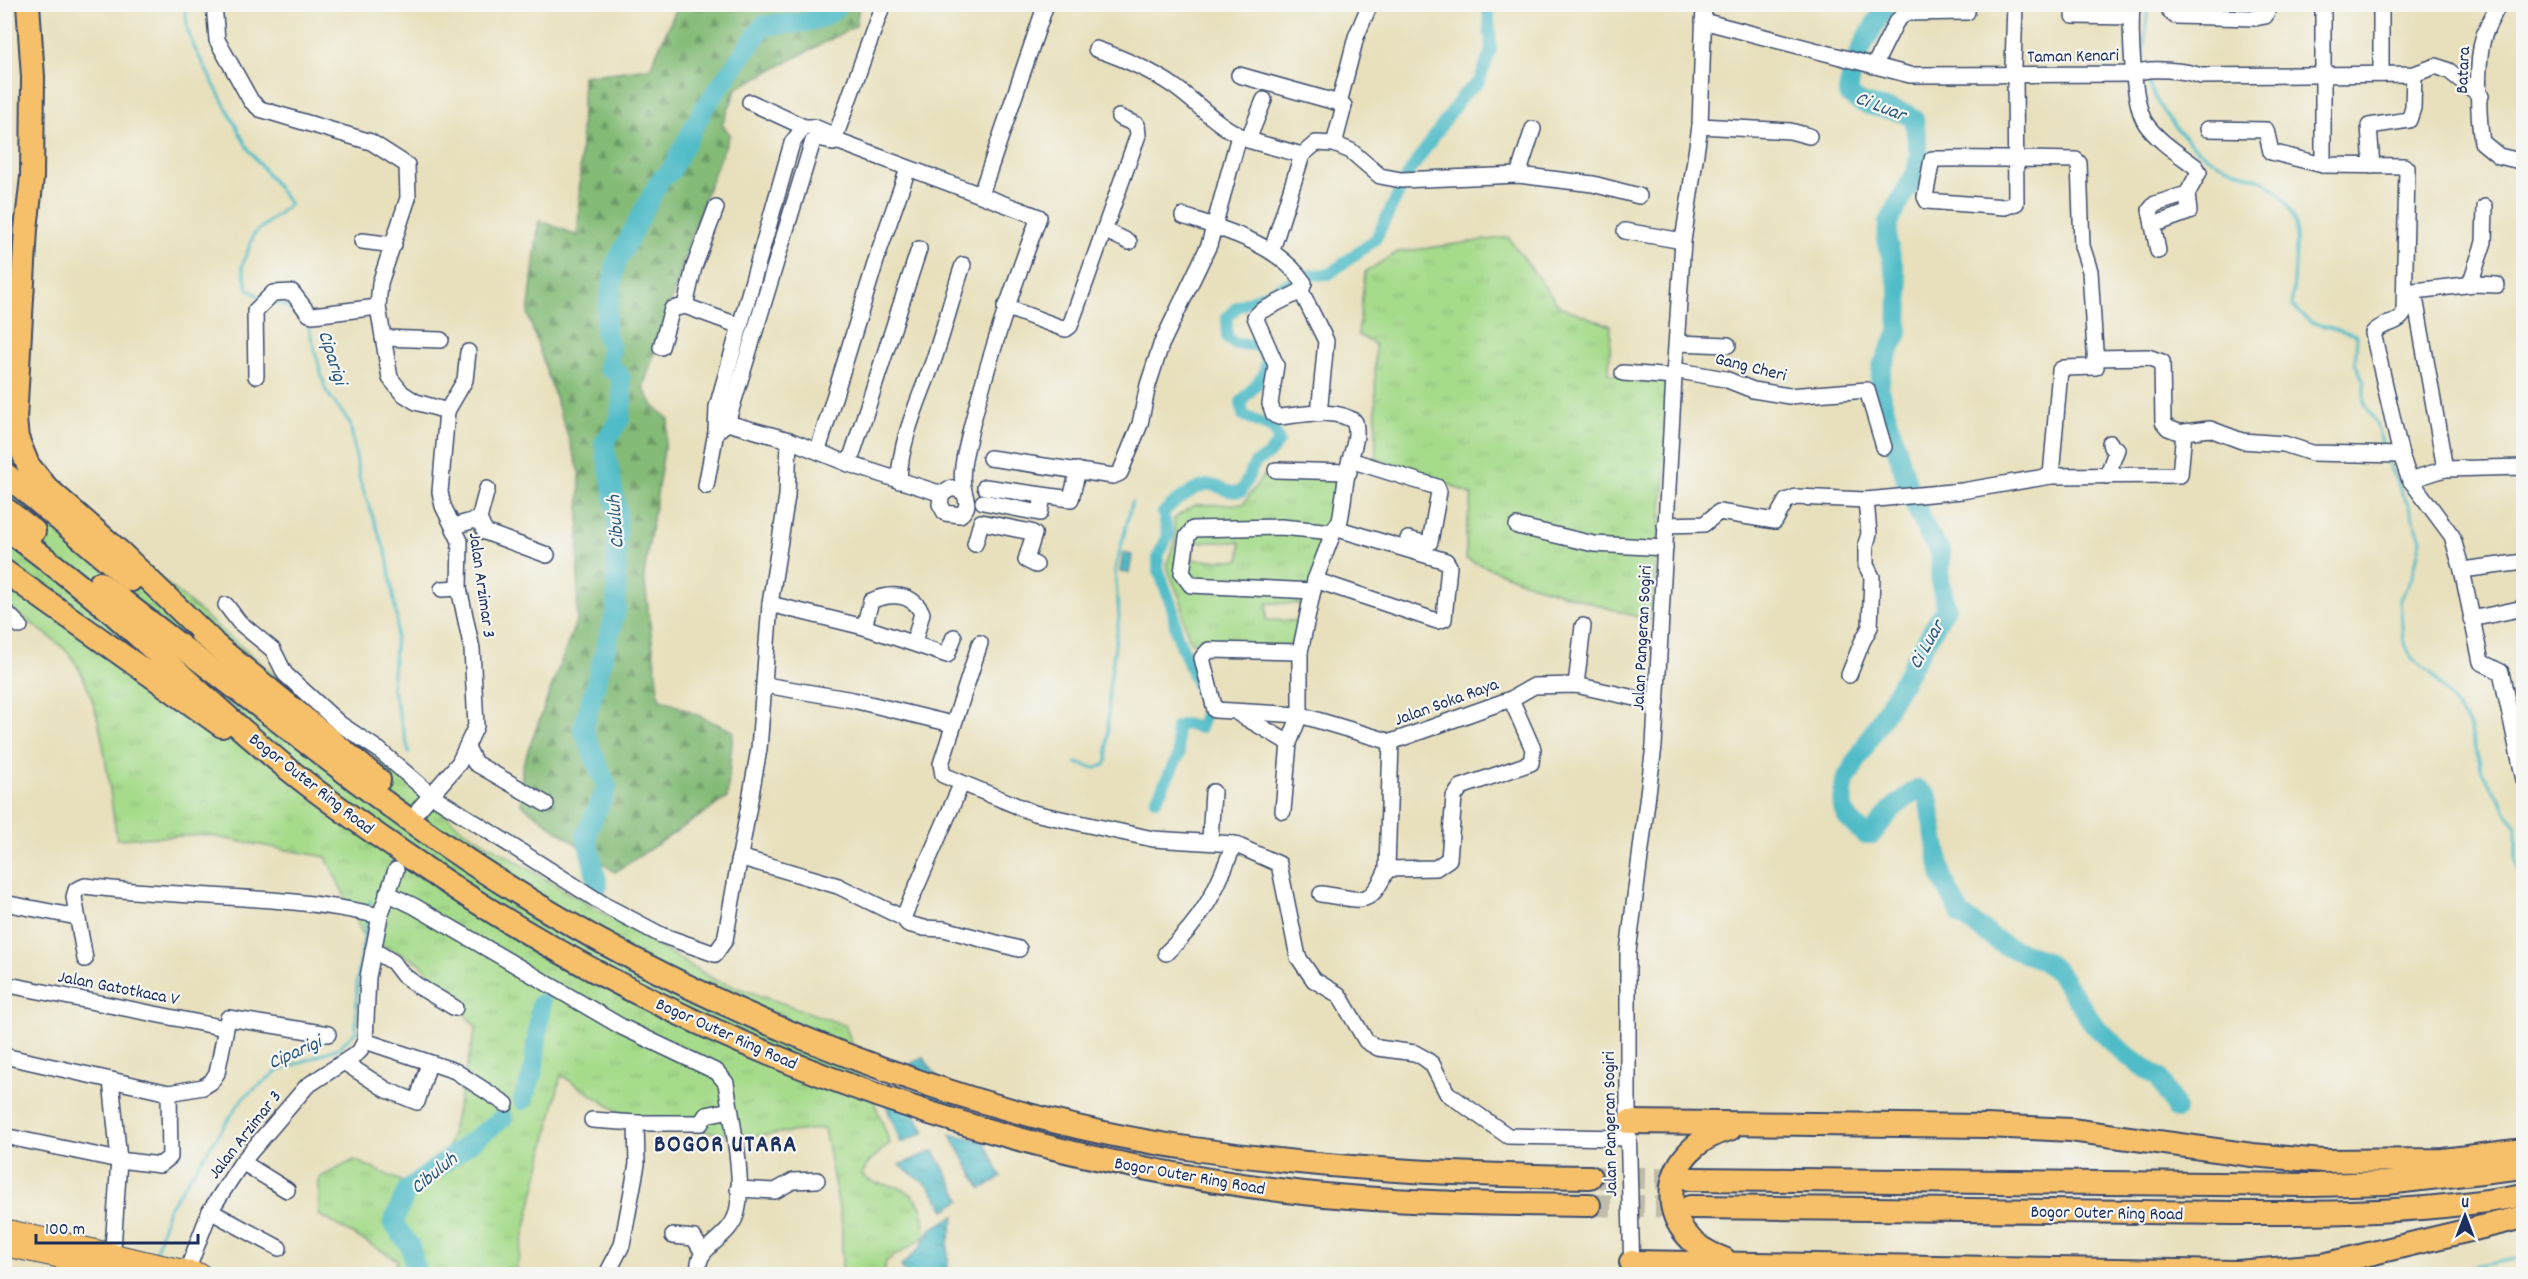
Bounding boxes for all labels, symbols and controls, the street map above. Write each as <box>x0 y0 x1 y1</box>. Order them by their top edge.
street label: Taman Kenari <box>2027 44 2119 71</box>
street label: Batara <box>2451 45 2478 94</box>
water label: Ci Luar <box>1851 85 1911 131</box>
water label: Ciparigi <box>309 327 354 392</box>
street label: Gang Cheri <box>1712 347 1789 389</box>
water label: Cibuluh <box>601 493 633 549</box>
street label: Jalan Arzimar 3 <box>461 531 500 640</box>
street label: Jalan Pangeran Sogiri <box>1627 565 1660 711</box>
water label: Ci Luar <box>1903 614 1954 675</box>
street label: Jalan Soka Raya <box>1391 673 1503 734</box>
street label: Bogor Outer Ring Road <box>243 728 378 842</box>
street label: Jalan Gatotkaca V <box>56 965 182 1014</box>
street label: Bogor Outer Ring Road <box>651 993 801 1078</box>
water label: Ciparigi <box>264 1028 329 1078</box>
street label: Jalan Pangeran Sogiri <box>1598 1051 1625 1197</box>
street label: Jalan Arzimar 3 <box>203 1086 289 1185</box>
district label: BOGOR UTARA <box>654 1129 798 1163</box>
water label: Cibuluh <box>405 1146 465 1202</box>
street label: Bogor Outer Ring Road <box>1112 1152 1267 1203</box>
north arrow <box>2435 1186 2495 1246</box>
text: U <box>2461 1192 2469 1215</box>
street label: Bogor Outer Ring Road <box>2030 1201 2184 1228</box>
scale bar <box>36 1207 198 1245</box>
text: 100 m <box>45 1218 85 1243</box>

